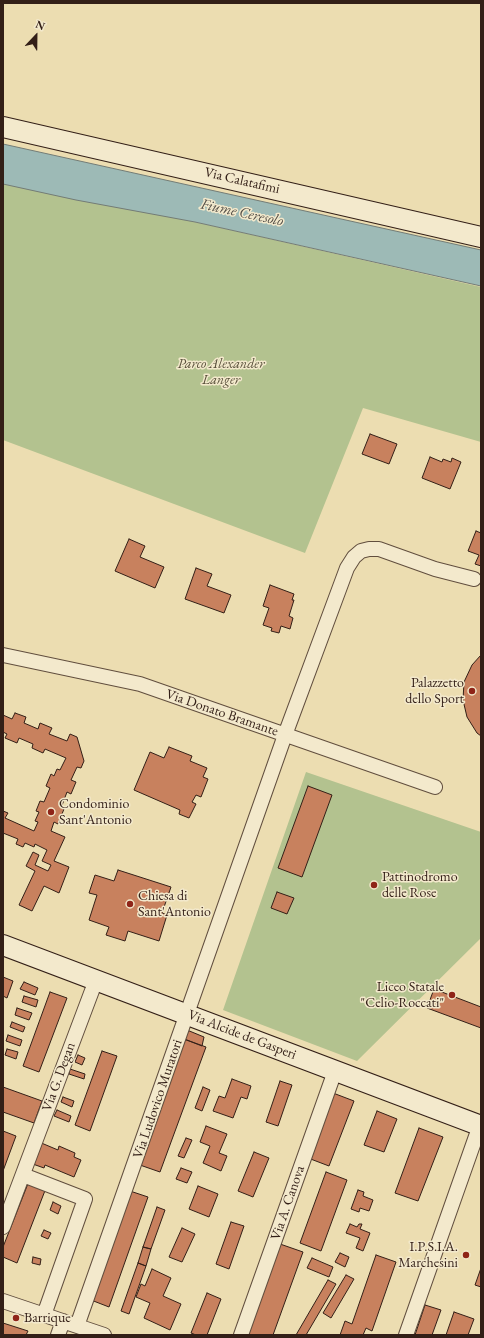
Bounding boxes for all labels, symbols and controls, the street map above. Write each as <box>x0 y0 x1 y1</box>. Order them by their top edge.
north arrow <box>16 16 56 56</box>
text: N <box>34 17 47 33</box>
street label: Via Calatafimi <box>203 164 281 198</box>
water label: Fiume Ceresolo <box>199 195 285 231</box>
park label: Parco Alexander Langer <box>178 356 264 388</box>
place label: Palazzetto dello Sport <box>405 675 464 708</box>
street label: Via Donato Bramante <box>164 686 280 740</box>
marker: Palazzetto dello Sport <box>467 686 477 696</box>
place label: Condominio Sant'Antonio <box>59 796 132 828</box>
marker: Condominio Sant'Antonio <box>46 807 56 817</box>
place label: Pattinodromo delle Rose <box>382 869 458 902</box>
marker: Pattinodromo delle Rose <box>369 880 379 890</box>
place label: Chiesa di Sant'Antonio <box>138 888 211 920</box>
marker: Chiesa di Sant'Antonio <box>125 899 135 909</box>
place label: Liceo Statale "Celio-Roccati" <box>361 979 444 1012</box>
marker: Liceo Statale "Celio-Roccati" <box>447 990 457 1000</box>
street label: Via Alcide de Gasperi <box>185 1007 299 1063</box>
street label: Via Ludovico Muratori <box>130 1037 186 1161</box>
street label: Via G. Degan <box>39 1040 79 1114</box>
street label: Via A. Canova <box>267 1163 309 1243</box>
place label: I.P.S.I.A. Marchesini <box>398 1239 458 1272</box>
marker: I.P.S.I.A. Marchesini <box>461 1250 471 1260</box>
place label: Barrique <box>24 1310 71 1326</box>
marker: Barrique <box>11 1313 21 1323</box>

